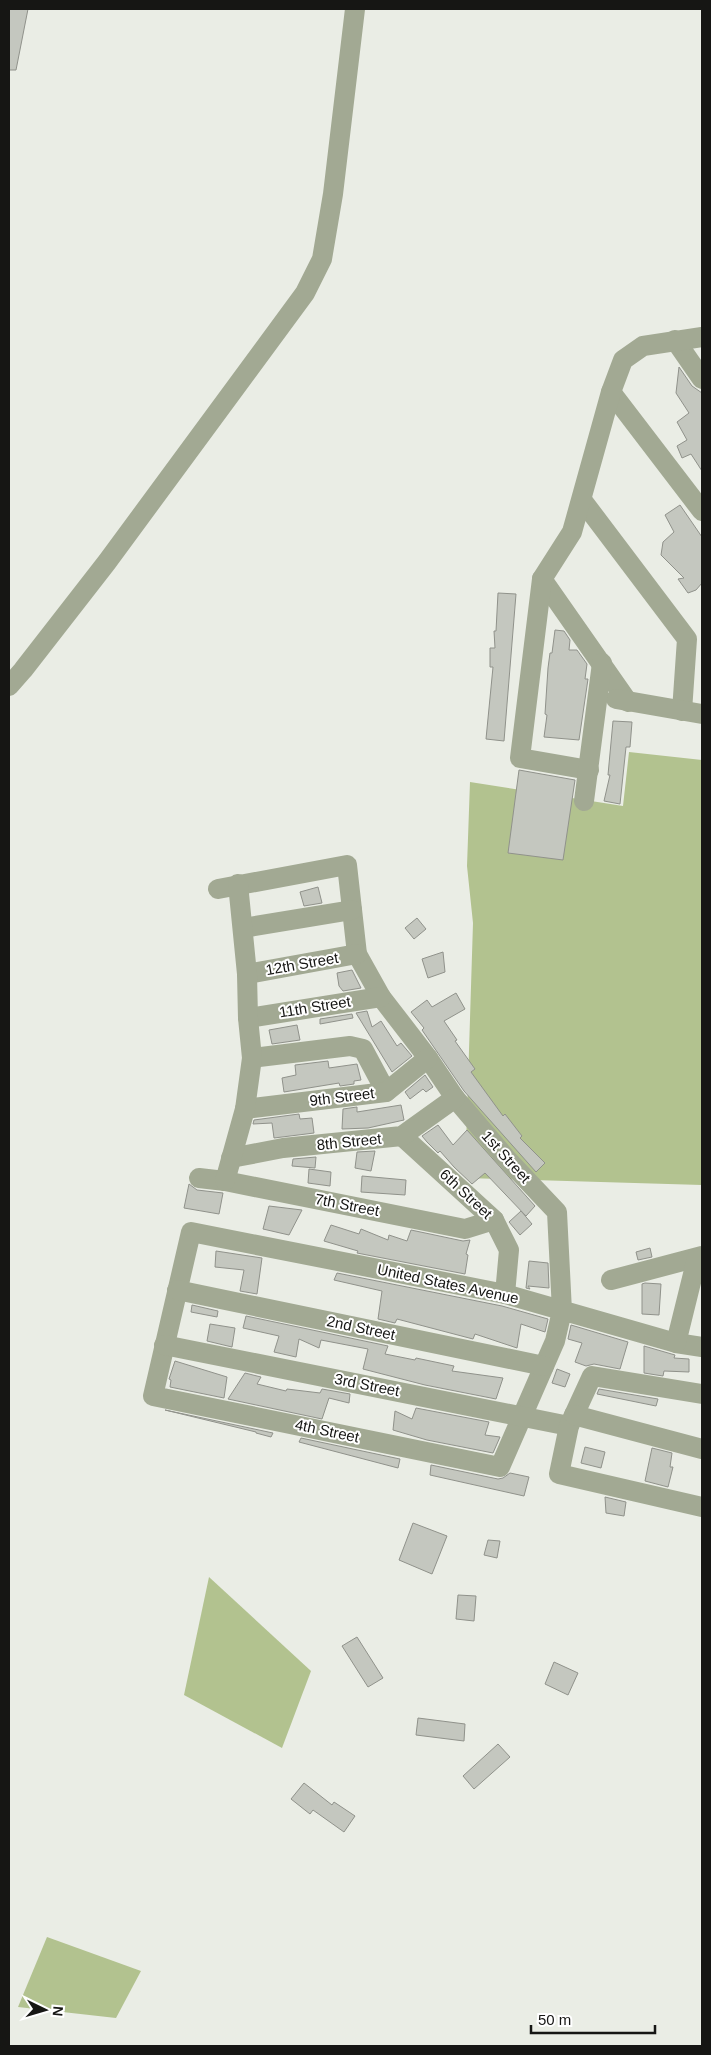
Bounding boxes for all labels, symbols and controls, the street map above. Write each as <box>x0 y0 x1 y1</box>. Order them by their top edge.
street label: 12th Street <box>264 949 340 978</box>
street label: 11th Street <box>278 992 353 1021</box>
street label: 9th Street <box>309 1084 376 1109</box>
street label: 1st Street <box>479 1127 535 1187</box>
street label: 8th Street <box>316 1130 383 1153</box>
street label: 6th Street <box>437 1165 497 1223</box>
street label: 7th Street <box>314 1190 381 1219</box>
street label: United States Avenue <box>376 1260 520 1307</box>
street label: 2nd Street <box>325 1312 398 1343</box>
street label: 3rd Street <box>333 1370 402 1399</box>
street label: 4th Street <box>294 1415 361 1446</box>
north arrow <box>20 1985 70 2035</box>
scale bar <box>531 2002 655 2034</box>
text: N <box>50 2005 66 2017</box>
text: 50 m <box>538 2011 571 2028</box>

